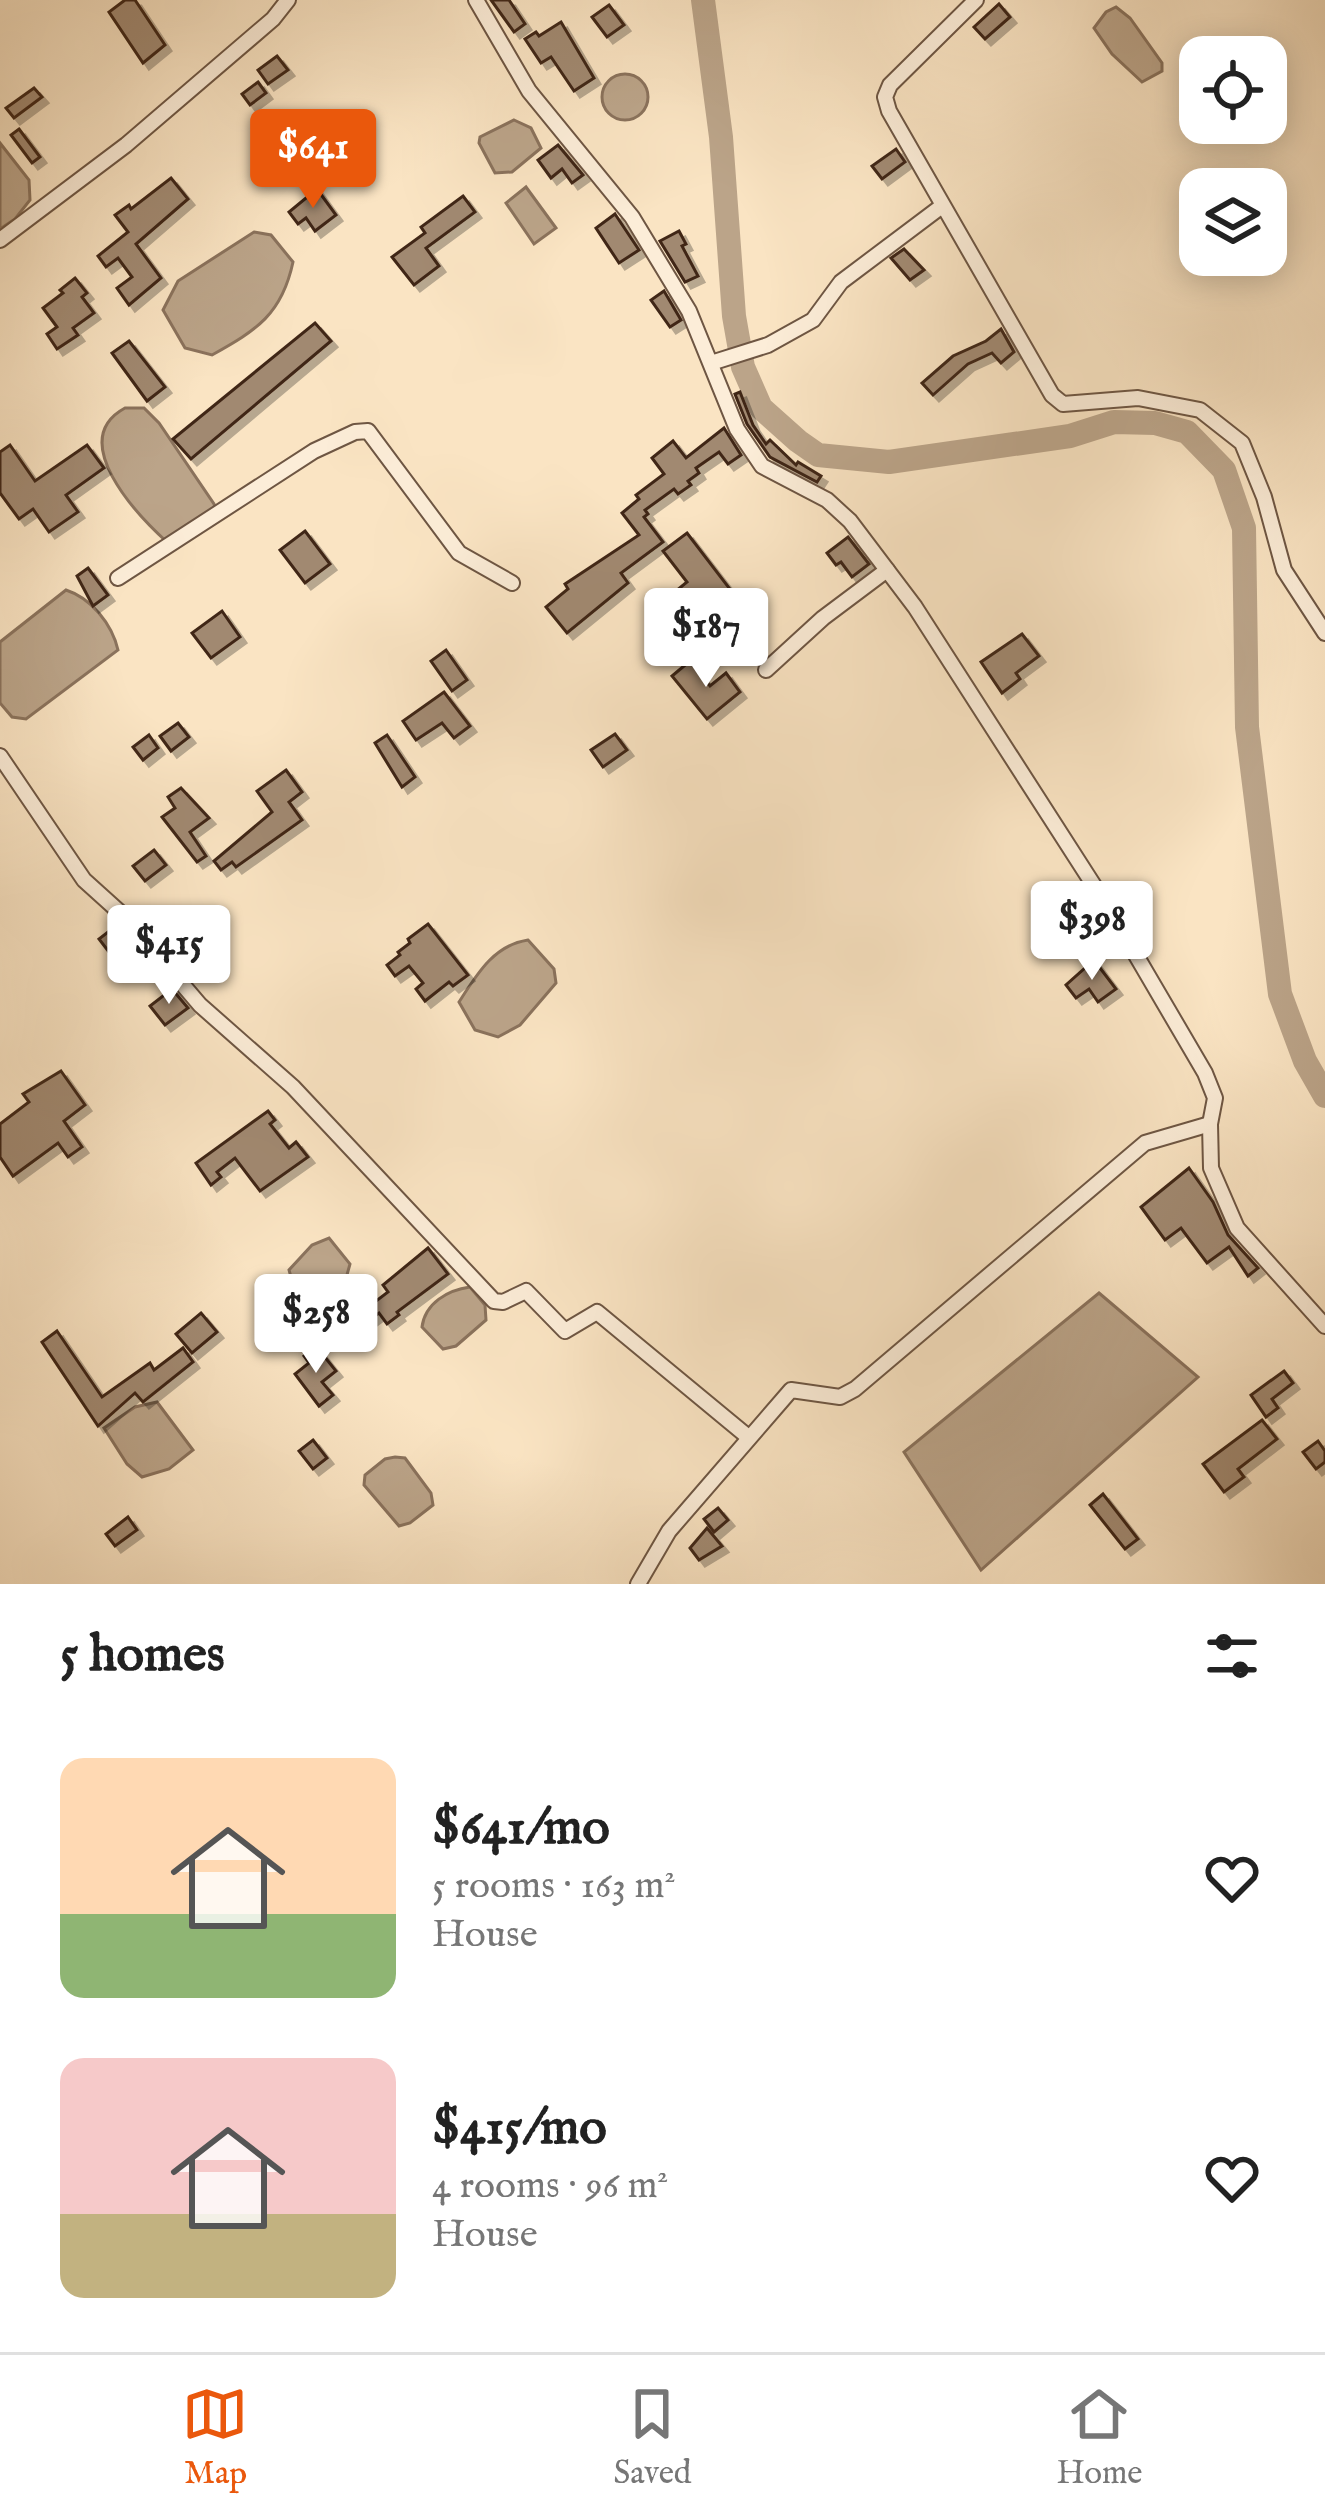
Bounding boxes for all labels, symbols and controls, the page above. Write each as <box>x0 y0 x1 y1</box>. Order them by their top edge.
map controls <box>1179 36 1287 276</box>
button: locate <box>1179 36 1287 144</box>
pin: $641 <box>242 109 384 211</box>
text: $641 <box>277 123 349 172</box>
button: layers <box>1179 168 1287 276</box>
pin: $187 <box>635 588 777 690</box>
text: $187 <box>671 602 741 651</box>
pin: $398 <box>1021 881 1163 983</box>
text: $398 <box>1058 895 1126 944</box>
pin: $415 <box>98 905 240 1007</box>
text: $415 <box>134 919 204 968</box>
pin: $258 <box>245 1274 387 1376</box>
text: $258 <box>281 1288 351 1337</box>
icon: filters <box>1199 1623 1265 1689</box>
text: 5 homes <box>60 1624 225 1689</box>
text: $641/mo <box>432 1797 610 1862</box>
icon: home <box>156 1806 300 1950</box>
icon: heart <box>1199 1845 1265 1911</box>
text: 5 rooms · 163 m² <box>432 1862 676 1911</box>
text: House <box>432 1911 538 1960</box>
text: $415/mo <box>432 2097 607 2162</box>
icon: home <box>156 2106 300 2250</box>
icon: heart <box>1199 2145 1265 2211</box>
text: 4 rooms · 96 m² <box>432 2162 668 2211</box>
text: House <box>432 2211 538 2260</box>
tab: Map <box>182 2381 248 2495</box>
tab: Saved <box>613 2381 691 2495</box>
tab: Home <box>1056 2381 1143 2495</box>

